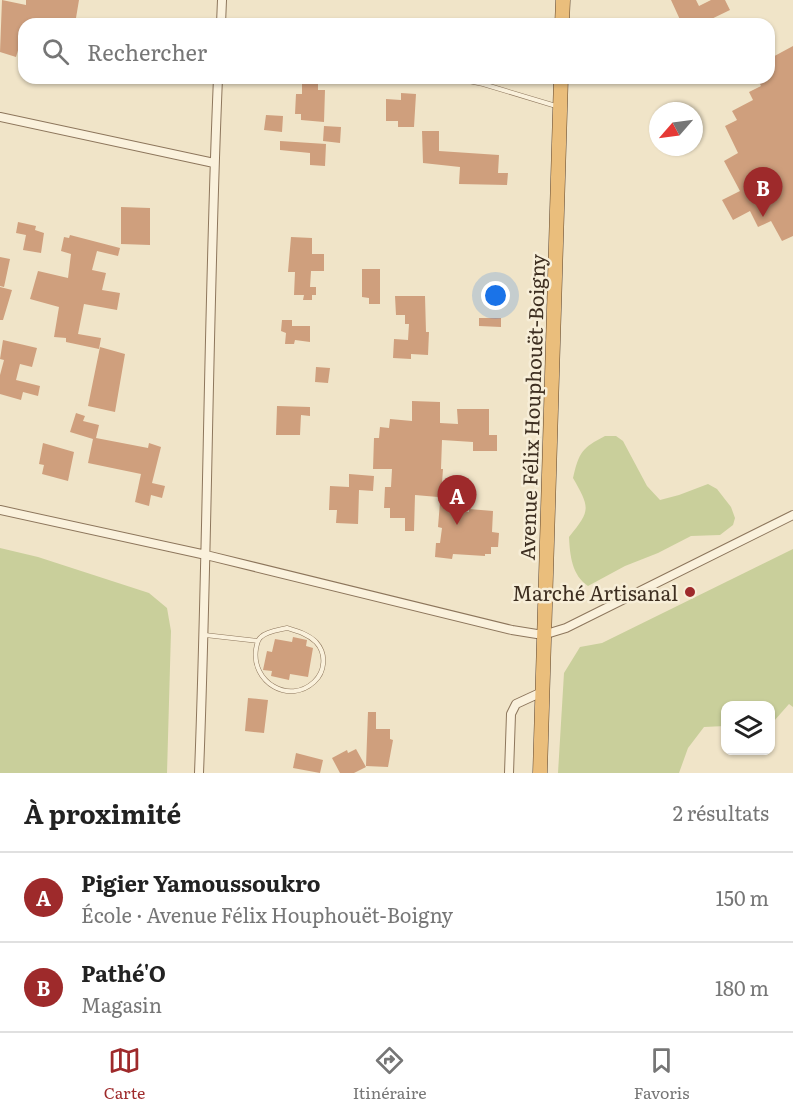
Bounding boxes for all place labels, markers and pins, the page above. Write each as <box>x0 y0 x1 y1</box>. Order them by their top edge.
pin: B <box>744 168 783 217</box>
pin: A <box>438 476 476 525</box>
place label: Marché Artisanal <box>512 577 678 607</box>
marker: Marché Artisanal <box>683 585 697 599</box>

